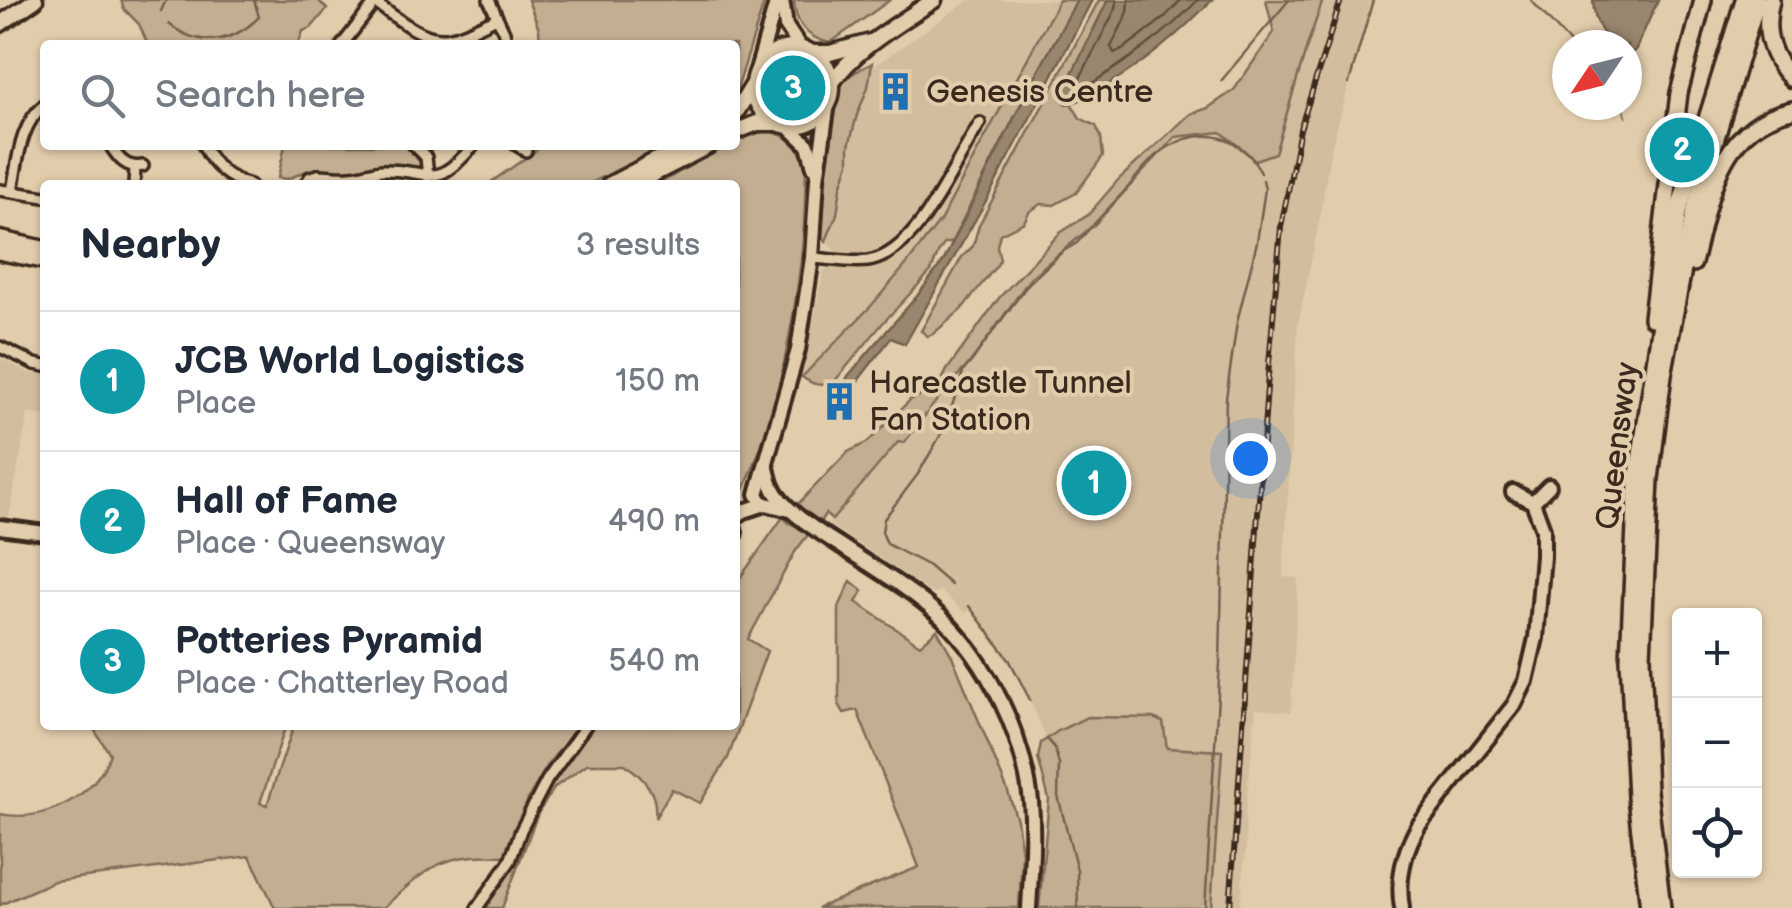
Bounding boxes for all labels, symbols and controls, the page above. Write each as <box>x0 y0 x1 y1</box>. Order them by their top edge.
north arrow <box>1552 30 1642 120</box>
search box <box>40 40 740 150</box>
pin: 3 <box>760 51 826 126</box>
icon: search <box>75 68 130 123</box>
building icon: Genesis Centre <box>875 71 917 113</box>
text: Search here <box>155 73 366 118</box>
place label: Genesis Centre <box>926 73 1153 112</box>
pin: 2 <box>1650 112 1714 188</box>
text: Nearby <box>80 220 220 271</box>
text: 3 results <box>576 226 700 265</box>
text: JCB World Logistics <box>175 339 525 384</box>
street label: Queensway <box>1588 360 1648 532</box>
text: 1 <box>106 362 119 401</box>
text: 150 m <box>615 362 700 401</box>
place label: Harecastle Tunnel Fan Station <box>869 364 1132 440</box>
building icon: Harecastle Tunnel Fan Station <box>818 380 860 422</box>
text: Place <box>175 384 256 423</box>
your location <box>1225 433 1276 484</box>
pin: 1 <box>1062 446 1126 520</box>
text: Hall of Fame <box>175 479 398 524</box>
text: 2 <box>103 502 122 541</box>
text: 490 m <box>608 502 700 541</box>
text: Place · Queensway <box>175 524 445 563</box>
map controls <box>1672 608 1762 878</box>
button: + <box>1672 608 1762 698</box>
text: Potteries Pyramid <box>175 619 483 664</box>
text: 3 <box>103 642 122 681</box>
text: 540 m <box>608 642 700 681</box>
text: Place · Chatterley Road <box>175 664 509 703</box>
button: − <box>1672 698 1762 788</box>
button: locate <box>1672 788 1762 878</box>

